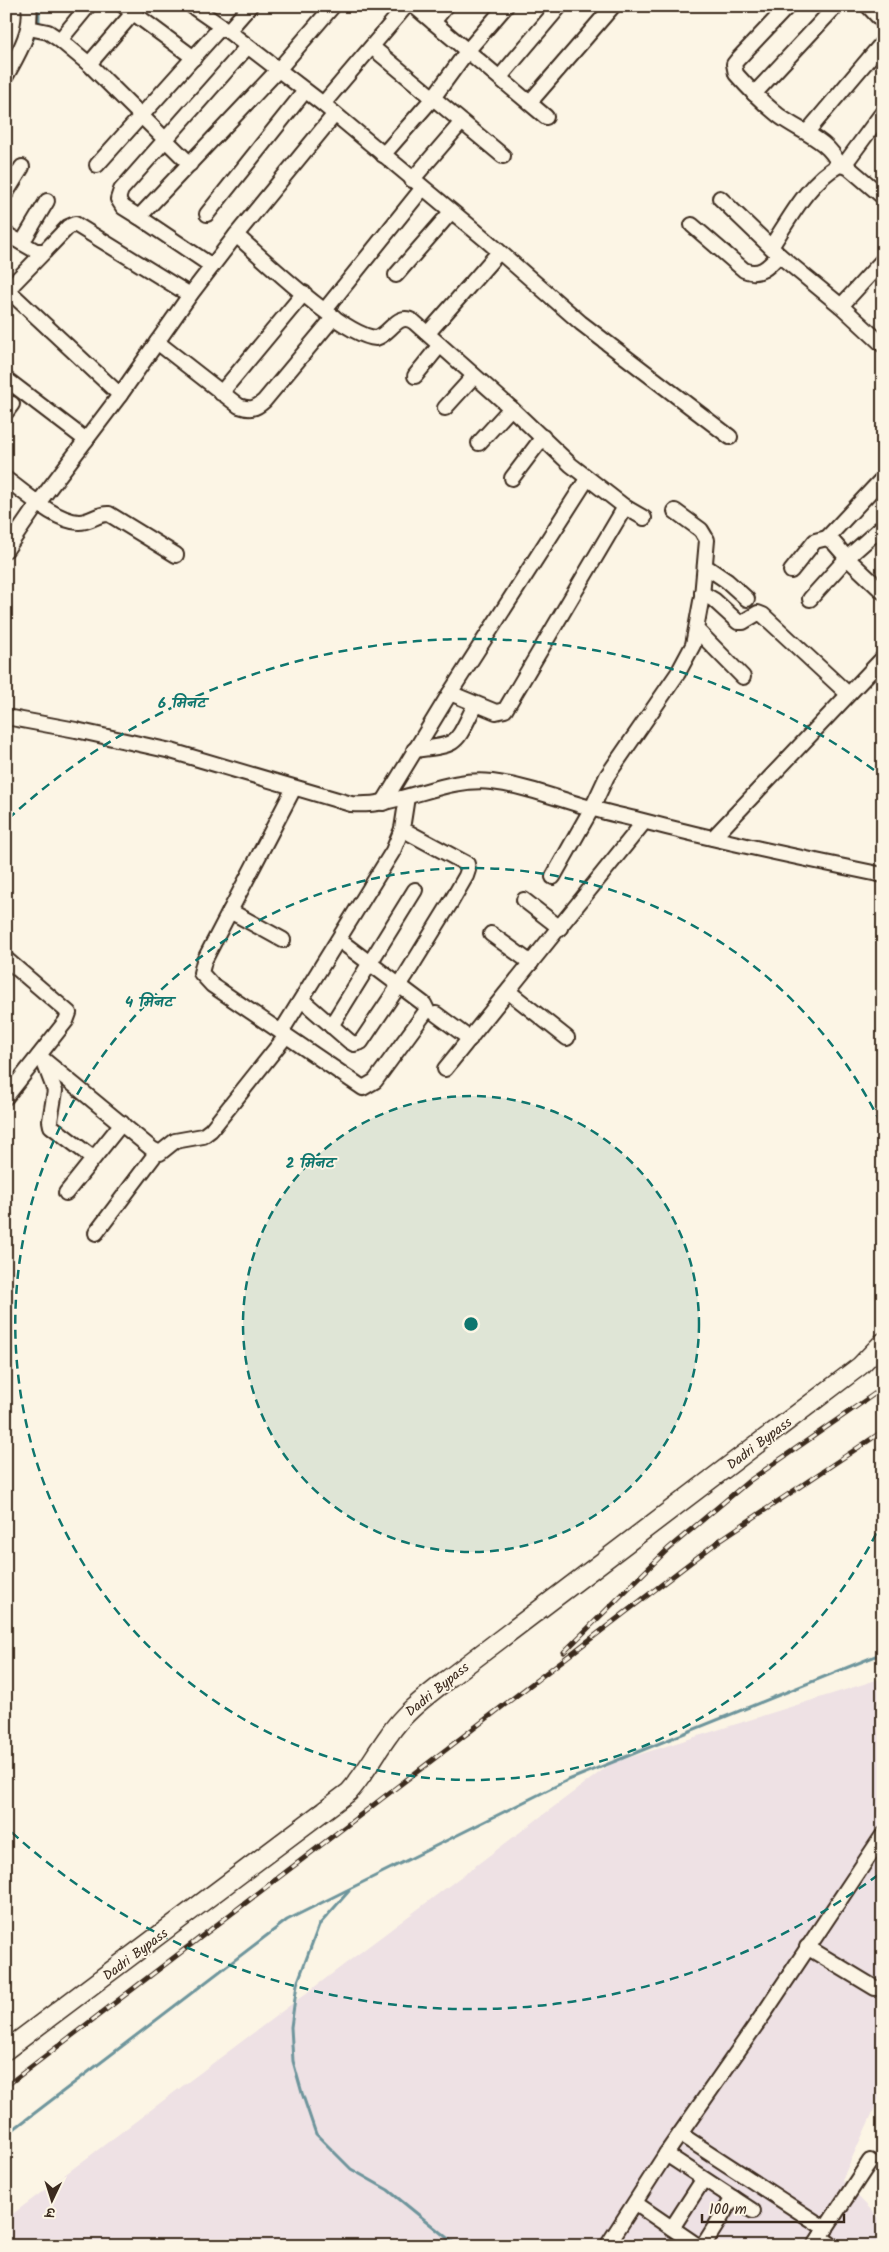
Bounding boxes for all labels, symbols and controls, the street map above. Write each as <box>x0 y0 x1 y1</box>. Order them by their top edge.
text: 6 मिनट <box>158 692 210 716</box>
text: 4 मिनट <box>125 991 177 1015</box>
text: 2 मिनट <box>286 1152 338 1176</box>
centre of rings <box>462 1315 480 1333</box>
street label: Dadri Bypass <box>722 1412 797 1476</box>
street label: Dadri Bypass <box>401 1657 474 1723</box>
street label: Dadri Bypass <box>98 1923 173 1987</box>
north arrow <box>28 2174 78 2224</box>
scale bar <box>702 2192 844 2224</box>
text: 100 m <box>709 2198 747 2222</box>
text: उ <box>43 2200 56 2223</box>

